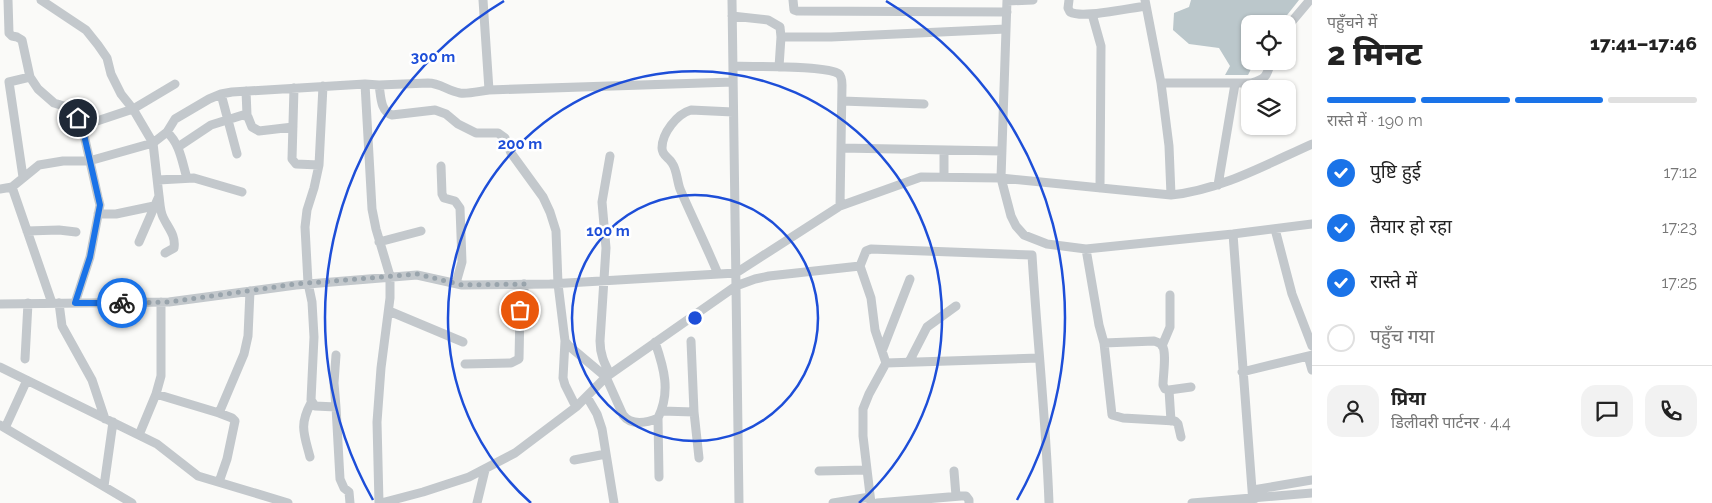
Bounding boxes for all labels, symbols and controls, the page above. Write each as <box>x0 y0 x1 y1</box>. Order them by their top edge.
text: पहुँचने में <box>1327 13 1377 32</box>
map controls <box>1241 15 1296 135</box>
button: locate <box>1241 15 1296 70</box>
text: 17:41–17:46 <box>1590 32 1697 54</box>
text: 2 मिनट <box>1327 35 1422 72</box>
text: 300 m <box>411 48 455 66</box>
button: layers <box>1241 80 1296 135</box>
pin <box>57 97 99 139</box>
icon: home <box>64 104 92 132</box>
text: रास्ते में · 190 m <box>1327 111 1423 130</box>
text: 200 m <box>498 135 542 153</box>
icon: check <box>1327 159 1355 187</box>
text: पुष्टि हुई <box>1370 160 1421 182</box>
text: 17:12 <box>1663 163 1697 182</box>
icon: check <box>1327 214 1355 242</box>
text: तैयार हो रहा <box>1370 215 1452 237</box>
text: 17:23 <box>1662 218 1697 237</box>
text: 100 m <box>586 222 630 240</box>
icon: check <box>1327 269 1355 297</box>
text: रास्ते में <box>1370 270 1417 292</box>
text: 17:25 <box>1662 273 1697 292</box>
courier <box>97 278 147 328</box>
icon: bike <box>108 289 136 317</box>
pin <box>499 289 541 331</box>
icon: bag <box>506 296 534 324</box>
centre of rings <box>686 309 704 327</box>
text: पहुँच गया <box>1370 325 1434 347</box>
button: person <box>1327 385 1379 437</box>
button: chat <box>1581 385 1633 437</box>
button: phone <box>1645 385 1697 437</box>
text: प्रिया <box>1391 387 1426 409</box>
text: डिलीवरी पार्टनर · 4.4 <box>1391 413 1511 432</box>

